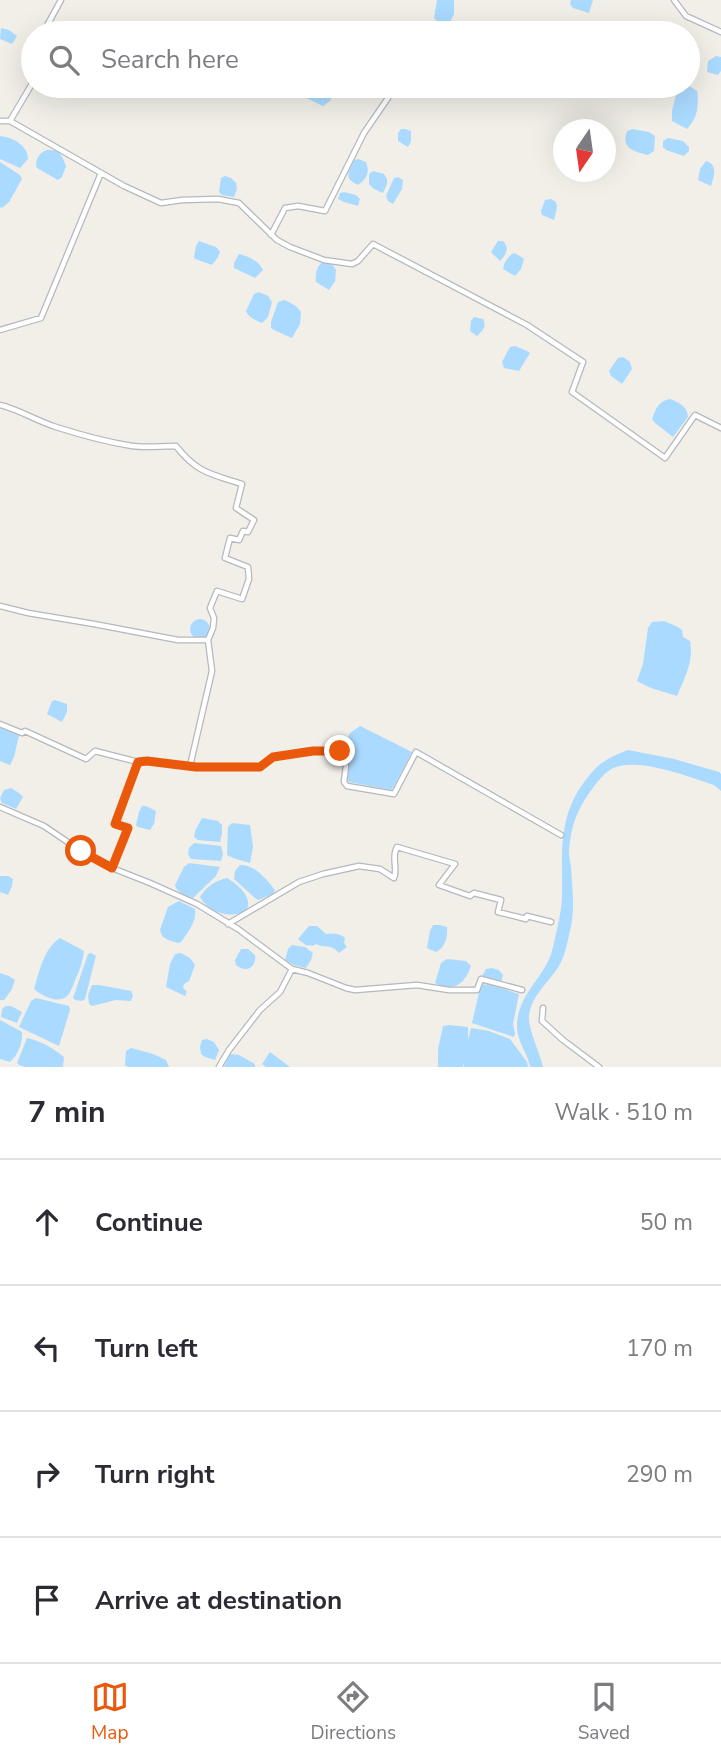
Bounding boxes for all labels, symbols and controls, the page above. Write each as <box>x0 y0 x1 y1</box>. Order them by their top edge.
search box <box>21 21 700 98</box>
icon: search <box>45 41 83 79</box>
text: Search here <box>101 42 239 77</box>
north arrow <box>553 119 616 182</box>
route end <box>324 735 355 766</box>
route start <box>65 835 96 866</box>
text: 7 min <box>28 1092 106 1133</box>
text: Walk · 510 m <box>554 1097 693 1128</box>
icon: ahead <box>28 1203 66 1241</box>
text: Continue <box>95 1205 203 1240</box>
text: 50 m <box>640 1207 693 1238</box>
icon: left <box>28 1329 66 1367</box>
text: Turn left <box>95 1331 198 1366</box>
text: 170 m <box>626 1333 693 1364</box>
icon: right <box>28 1455 66 1493</box>
text: Turn right <box>95 1457 214 1492</box>
text: 290 m <box>626 1459 693 1490</box>
icon: arrive <box>28 1581 66 1619</box>
text: Arrive at destination <box>95 1583 342 1618</box>
tab: Map <box>91 1678 129 1746</box>
tab: Directions <box>310 1678 396 1746</box>
tab: Saved <box>578 1678 630 1746</box>

